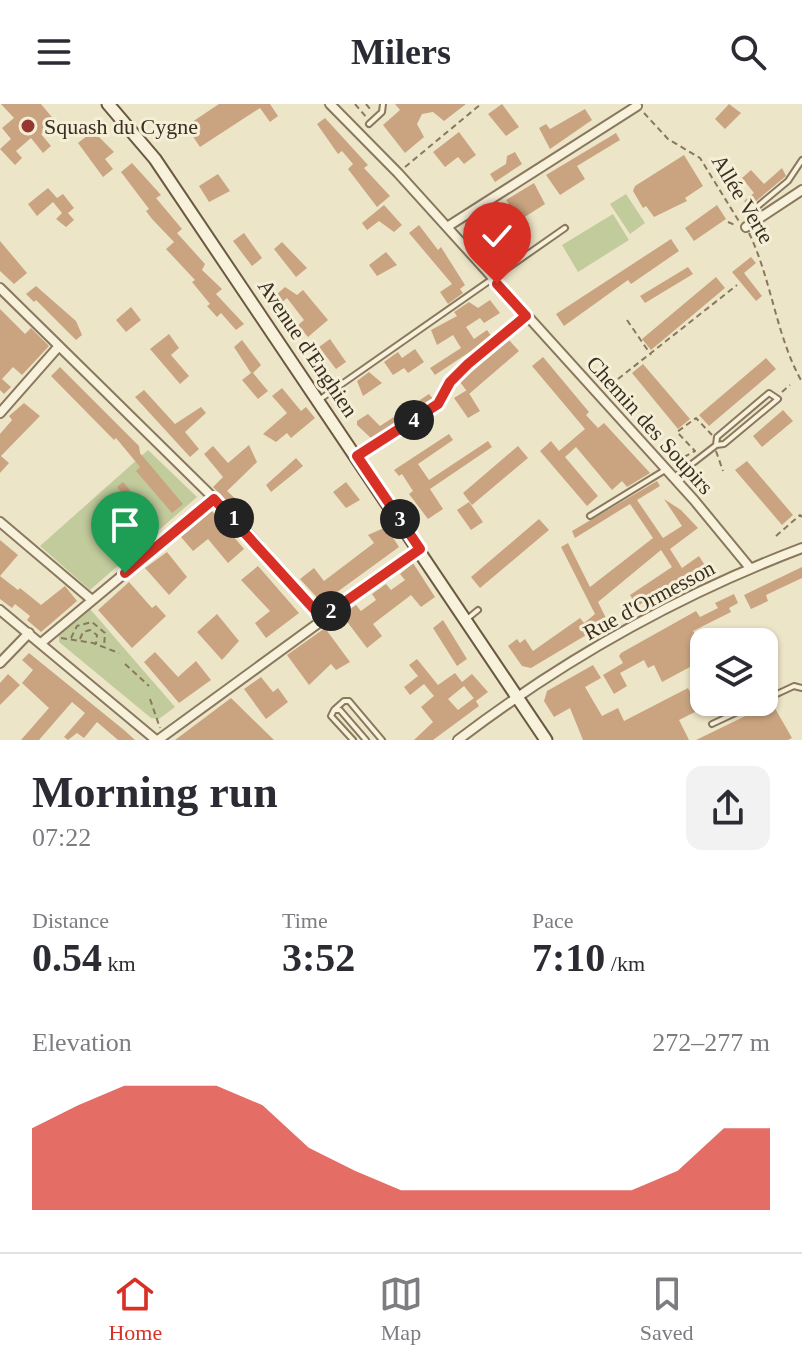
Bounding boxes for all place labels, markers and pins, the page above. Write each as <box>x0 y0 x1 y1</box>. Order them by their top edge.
place label: Squash du Cygne <box>44 114 198 139</box>
marker: Squash du Cygne <box>19 117 37 135</box>
pin <box>463 202 531 284</box>
pin: 4 <box>394 400 434 440</box>
pin <box>91 491 159 573</box>
pin: 1 <box>214 498 254 538</box>
pin: 3 <box>380 499 420 539</box>
pin: 2 <box>311 591 351 631</box>

